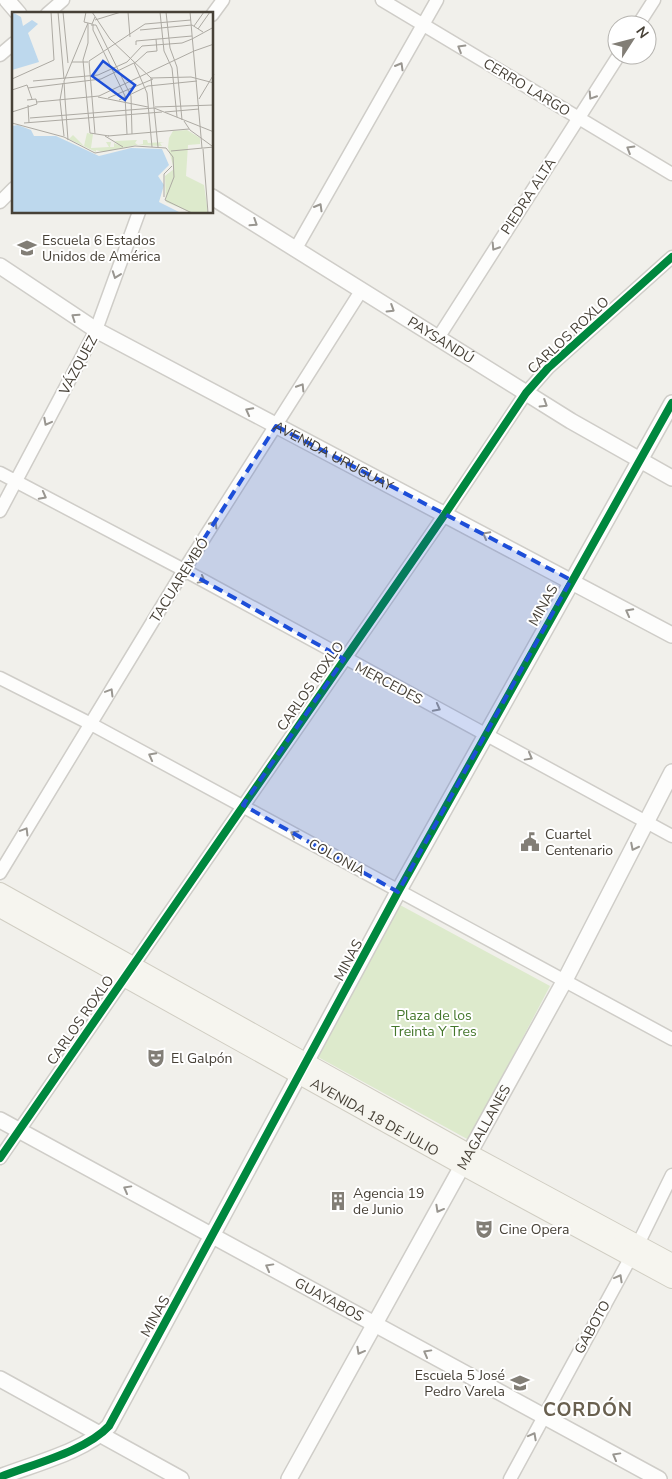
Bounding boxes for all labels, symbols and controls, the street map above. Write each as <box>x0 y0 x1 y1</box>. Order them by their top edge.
inset map <box>12 12 214 214</box>
north arrow <box>607 15 657 65</box>
text: N <box>631 23 653 42</box>
one-way arrow <box>457 44 466 54</box>
street label: CERRO LARGO <box>480 54 574 121</box>
one-way arrow <box>394 63 404 72</box>
one-way arrow <box>589 91 599 100</box>
one-way arrow <box>627 146 636 156</box>
street label: PIEDRA ALTA <box>497 154 560 238</box>
one-way arrow <box>313 204 323 213</box>
one-way arrow <box>248 217 257 226</box>
place label: Escuela 6 Estados Unidos de América <box>42 231 161 266</box>
school or university icon: Escuela 6 Estados Unidos de América <box>16 237 38 259</box>
one-way arrow <box>492 242 501 251</box>
one-way arrow <box>112 270 122 279</box>
street label: CARLOS ROXLO <box>523 292 613 378</box>
one-way arrow <box>386 303 395 313</box>
street label: PAYSANDÚ <box>404 312 478 368</box>
one-way arrow <box>72 314 81 323</box>
street label: VÁZQUEZ <box>54 332 102 399</box>
one-way arrow <box>294 383 304 392</box>
one-way arrow <box>539 398 548 408</box>
one-way arrow <box>245 407 254 417</box>
one-way arrow <box>44 416 54 425</box>
street label: AVENIDA URUGUAY <box>270 417 397 496</box>
one-way arrow <box>38 490 47 500</box>
one-way arrow <box>207 521 217 530</box>
one-way arrow <box>482 531 491 541</box>
street label: TACUAREMBÓ <box>146 534 213 626</box>
one-way arrow <box>197 574 206 584</box>
street label: MINAS <box>524 581 563 629</box>
one-way arrow <box>625 608 634 618</box>
street label: CARLOS ROXLO <box>272 638 348 735</box>
street label: MERCEDES <box>352 658 426 709</box>
one-way arrow <box>104 689 114 698</box>
one-way arrow <box>432 702 441 712</box>
one-way arrow <box>524 751 533 761</box>
one-way arrow <box>148 752 157 762</box>
place label: Cuartel Centenario <box>545 825 613 860</box>
one-way arrow <box>19 827 29 836</box>
one-way arrow <box>291 830 300 840</box>
public building icon: Cuartel Centenario <box>519 831 541 853</box>
street label: COLONIA <box>305 834 368 881</box>
one-way arrow <box>630 842 640 851</box>
street label: MINAS <box>330 936 367 984</box>
street label: CARLOS ROXLO <box>42 972 118 1069</box>
park label: Plaza de los Treinta Y Tres <box>391 1006 477 1041</box>
theatre icon: El Galpón <box>145 1047 167 1069</box>
place label: El Galpón <box>171 1049 233 1068</box>
street label: AVENIDA 18 DE JULIO <box>307 1074 442 1161</box>
street label: MAGALLANES <box>453 1081 515 1173</box>
place label: Agencia 19 de Junio <box>353 1184 424 1219</box>
one-way arrow <box>123 1185 132 1195</box>
building icon: Agencia 19 de Junio <box>327 1190 349 1212</box>
one-way arrow <box>436 1203 446 1212</box>
theatre icon: Cine Opera <box>473 1218 495 1240</box>
place label: Cine Opera <box>499 1220 569 1239</box>
one-way arrow <box>266 1263 275 1273</box>
street label: GUAYABOS <box>291 1273 367 1327</box>
one-way arrow <box>613 1274 623 1283</box>
street label: MINAS <box>136 1292 175 1340</box>
street label: GABOTO <box>570 1297 615 1357</box>
one-way arrow <box>356 1345 366 1354</box>
one-way arrow <box>424 1349 433 1359</box>
place label: Escuela 5 José Pedro Varela <box>415 1366 505 1401</box>
school or university icon: Escuela 5 José Pedro Varela <box>509 1372 531 1394</box>
district label: CORDÓN <box>543 1397 633 1423</box>
one-way arrow <box>527 1432 537 1441</box>
one-way arrow <box>612 1452 621 1462</box>

